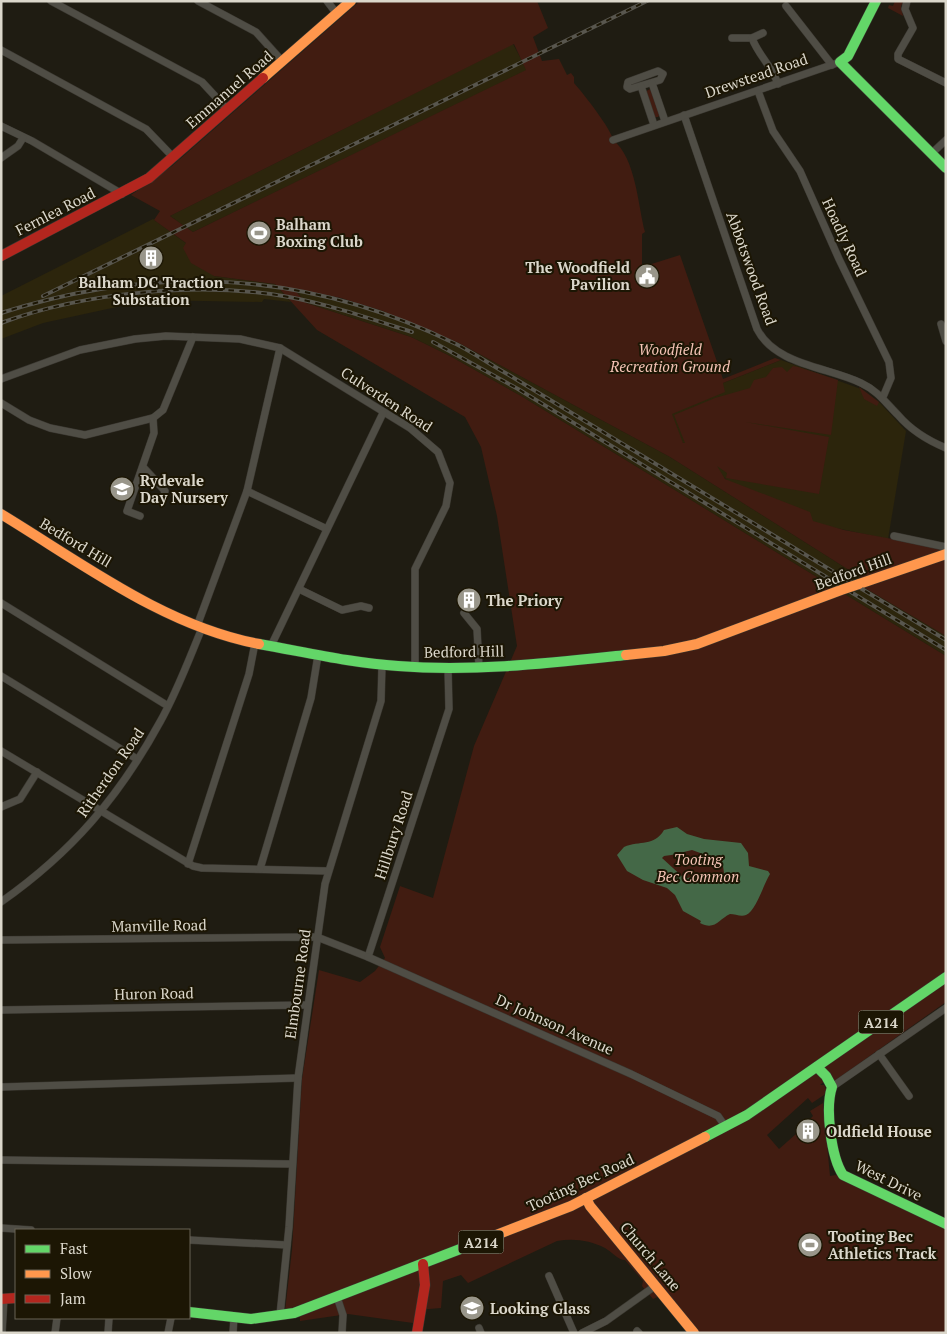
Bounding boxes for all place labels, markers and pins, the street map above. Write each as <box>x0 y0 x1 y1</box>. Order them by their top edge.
place label: Balham Boxing Club <box>276 214 363 251</box>
sports icon: Balham Boxing Club <box>246 220 272 246</box>
building icon: Balham DC Traction Substation <box>138 245 164 271</box>
place label: The Woodfield Pavilion <box>525 257 630 294</box>
public building icon: The Woodfield Pavilion <box>634 263 660 289</box>
place label: Balham DC Traction Substation <box>79 272 224 309</box>
place label: Rydevale Day Nursery <box>140 470 229 507</box>
school or university icon: Rydevale Day Nursery <box>109 476 135 502</box>
building icon: The Priory <box>456 587 482 613</box>
place label: The Priory <box>486 590 563 610</box>
building icon: Oldfield House <box>795 1118 821 1144</box>
place label: Oldfield House <box>826 1121 932 1141</box>
place label: Tooting Bec Athletics Track <box>828 1226 937 1263</box>
sports icon: Tooting Bec Athletics Track <box>797 1232 823 1258</box>
school or university icon: Looking Glass <box>459 1295 485 1321</box>
place label: Looking Glass <box>490 1298 590 1318</box>

